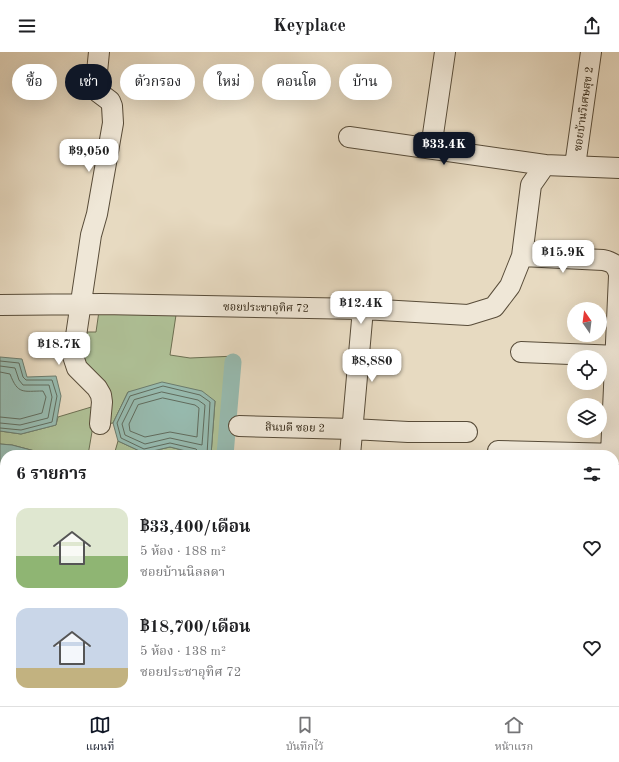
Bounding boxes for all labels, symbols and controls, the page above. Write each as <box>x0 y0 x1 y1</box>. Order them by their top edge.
icon: menu <box>16 15 38 37</box>
icon: share <box>581 15 603 37</box>
text: Keyplace <box>273 17 346 35</box>
chip: ซื้อ <box>12 64 57 100</box>
chip: เช่า <box>65 64 112 100</box>
chip: ตัวกรอง <box>120 64 195 100</box>
chip: ใหม่ <box>203 64 254 100</box>
chip: คอนโด <box>262 64 331 100</box>
chip: บ้าน <box>339 64 392 100</box>
street label: ซอยบ้านวิเศษสุข 2 <box>572 66 597 152</box>
pin: ฿33.4K <box>411 132 477 166</box>
text: ฿33.4K <box>422 138 466 151</box>
pin: ฿9,050 <box>56 139 122 173</box>
text: ฿9,050 <box>68 145 110 158</box>
pin: ฿15.9K <box>530 240 596 274</box>
text: ฿15.9K <box>541 246 585 259</box>
pin: ฿12.4K <box>328 291 394 325</box>
text: ฿12.4K <box>339 297 383 310</box>
street label: ซอยประชาอุทิศ 72 <box>223 301 309 316</box>
north arrow <box>567 302 607 342</box>
map controls <box>567 302 607 438</box>
pin: ฿18.7K <box>26 332 92 366</box>
text: ฿18.7K <box>37 338 81 351</box>
pin: ฿8,880 <box>339 349 405 383</box>
button: locate <box>567 350 607 390</box>
text: ฿8,880 <box>351 355 393 368</box>
button: layers <box>567 398 607 438</box>
street label: สินบดี ซอย 2 <box>265 420 325 435</box>
icon: filters <box>581 463 603 485</box>
text: 6 รายการ <box>16 466 87 483</box>
text: ฿33,400/เดือน <box>140 519 250 536</box>
icon: home <box>48 524 96 572</box>
icon: heart <box>581 537 603 559</box>
text: 5 ห้อง · 188 m² <box>140 545 226 558</box>
text: ซอยบ้านนิลลดา <box>140 566 225 579</box>
text: ฿18,700/เดือน <box>140 619 250 636</box>
icon: home <box>48 624 96 672</box>
icon: heart <box>581 637 603 659</box>
text: 5 ห้อง · 138 m² <box>140 645 226 658</box>
text: ซอยประชาอุทิศ 72 <box>140 666 241 679</box>
tab: แผนที่ <box>86 714 115 756</box>
tab: บันทึกไว้ <box>286 714 323 756</box>
tab: หน้าแรก <box>495 714 533 756</box>

